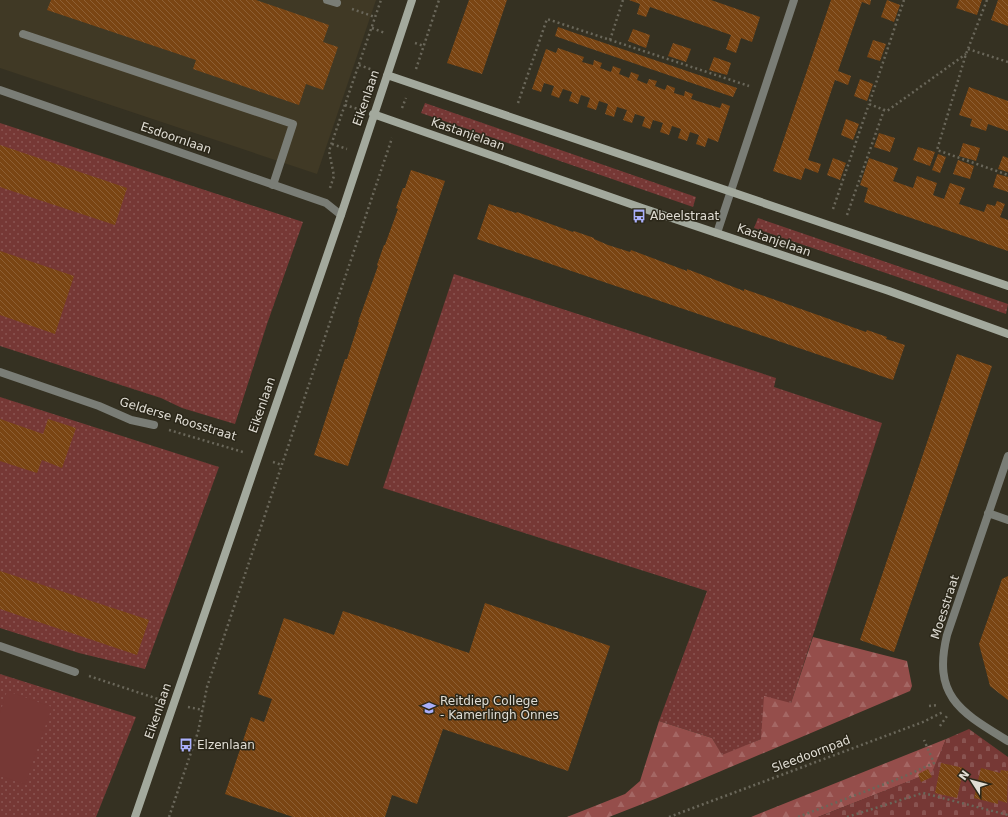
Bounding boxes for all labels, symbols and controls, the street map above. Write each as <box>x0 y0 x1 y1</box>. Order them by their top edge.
street label: Eikenlaan <box>350 68 382 128</box>
street label: Kastanjelaan <box>429 115 507 153</box>
street label: Esdoornlaan <box>139 119 213 157</box>
bus stop icon: Abeelstraat <box>631 208 647 224</box>
place label: Abeelstraat <box>650 209 720 223</box>
street label: Kastanjelaan <box>735 221 813 259</box>
street label: Eikenlaan <box>246 375 278 435</box>
street label: Gelderse Roosstraat <box>118 395 238 444</box>
street label: Moesstraat <box>928 573 962 641</box>
street label: Eikenlaan <box>142 681 174 741</box>
place label: Reitdiep College - Kamerlingh Onnes <box>440 694 559 722</box>
school or university icon: Reitdiep College - Kamerlingh Onnes <box>421 700 437 716</box>
street label: Sleedoornpad <box>770 733 852 775</box>
bus stop icon: Elzenlaan <box>178 737 194 753</box>
place label: Elzenlaan <box>197 738 255 752</box>
north arrow <box>952 761 992 801</box>
text: N <box>956 768 972 783</box>

